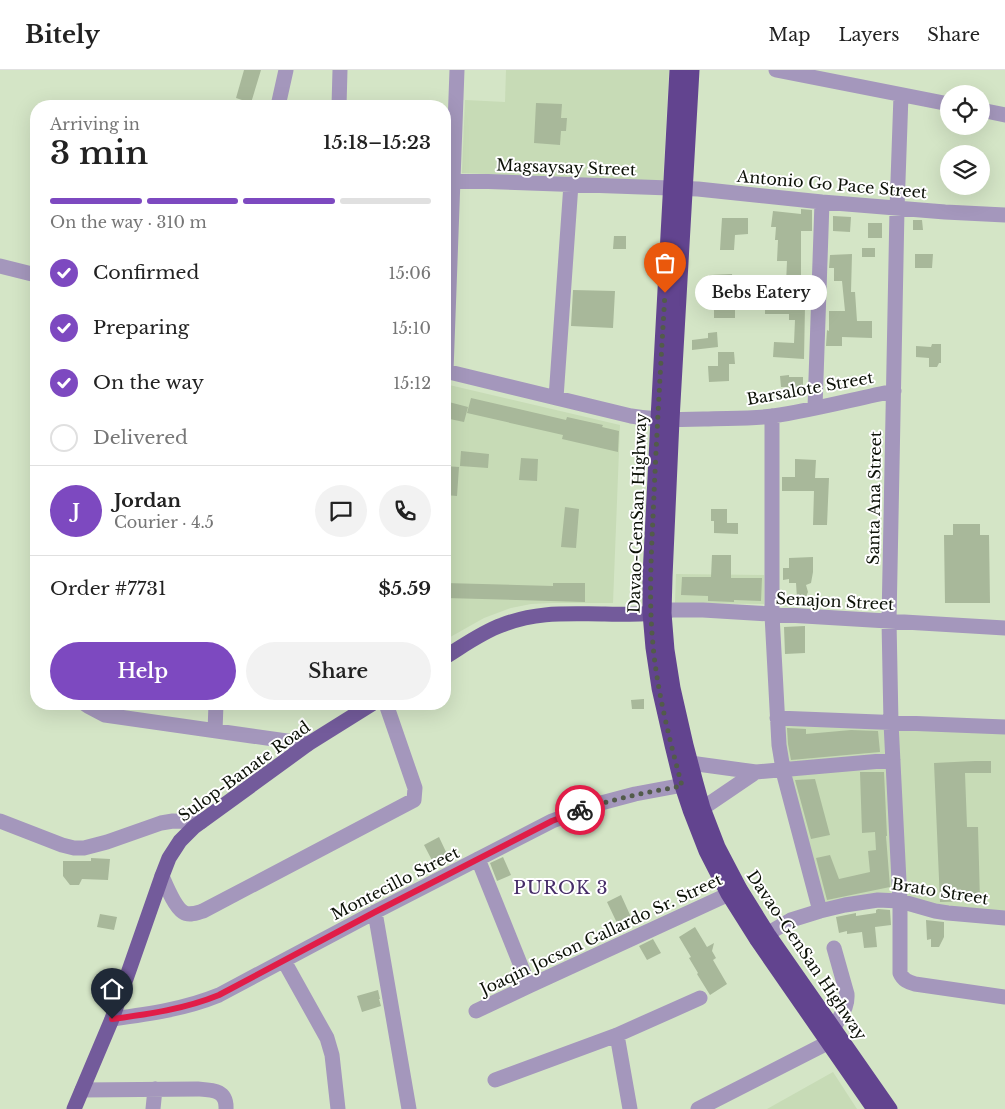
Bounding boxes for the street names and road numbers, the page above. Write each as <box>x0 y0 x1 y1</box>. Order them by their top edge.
street label: Magsaysay Street <box>496 155 636 179</box>
street label: Antonio Go Pace Street <box>735 166 928 202</box>
street label: Barsalote Street <box>745 367 875 409</box>
street label: Davao-GenSan Highway <box>624 412 651 614</box>
street label: Santa Ana Street <box>863 431 885 565</box>
street label: Senajon Street <box>775 588 895 614</box>
street label: Sulop-Banate Road <box>174 716 314 826</box>
street label: Montecillo Street <box>327 842 463 924</box>
street label: Davao-GenSan Highway <box>743 866 872 1044</box>
street label: Joaqin Jocson Gallardo Sr. Street <box>475 869 725 1000</box>
street label: Brato Street <box>890 873 990 909</box>

